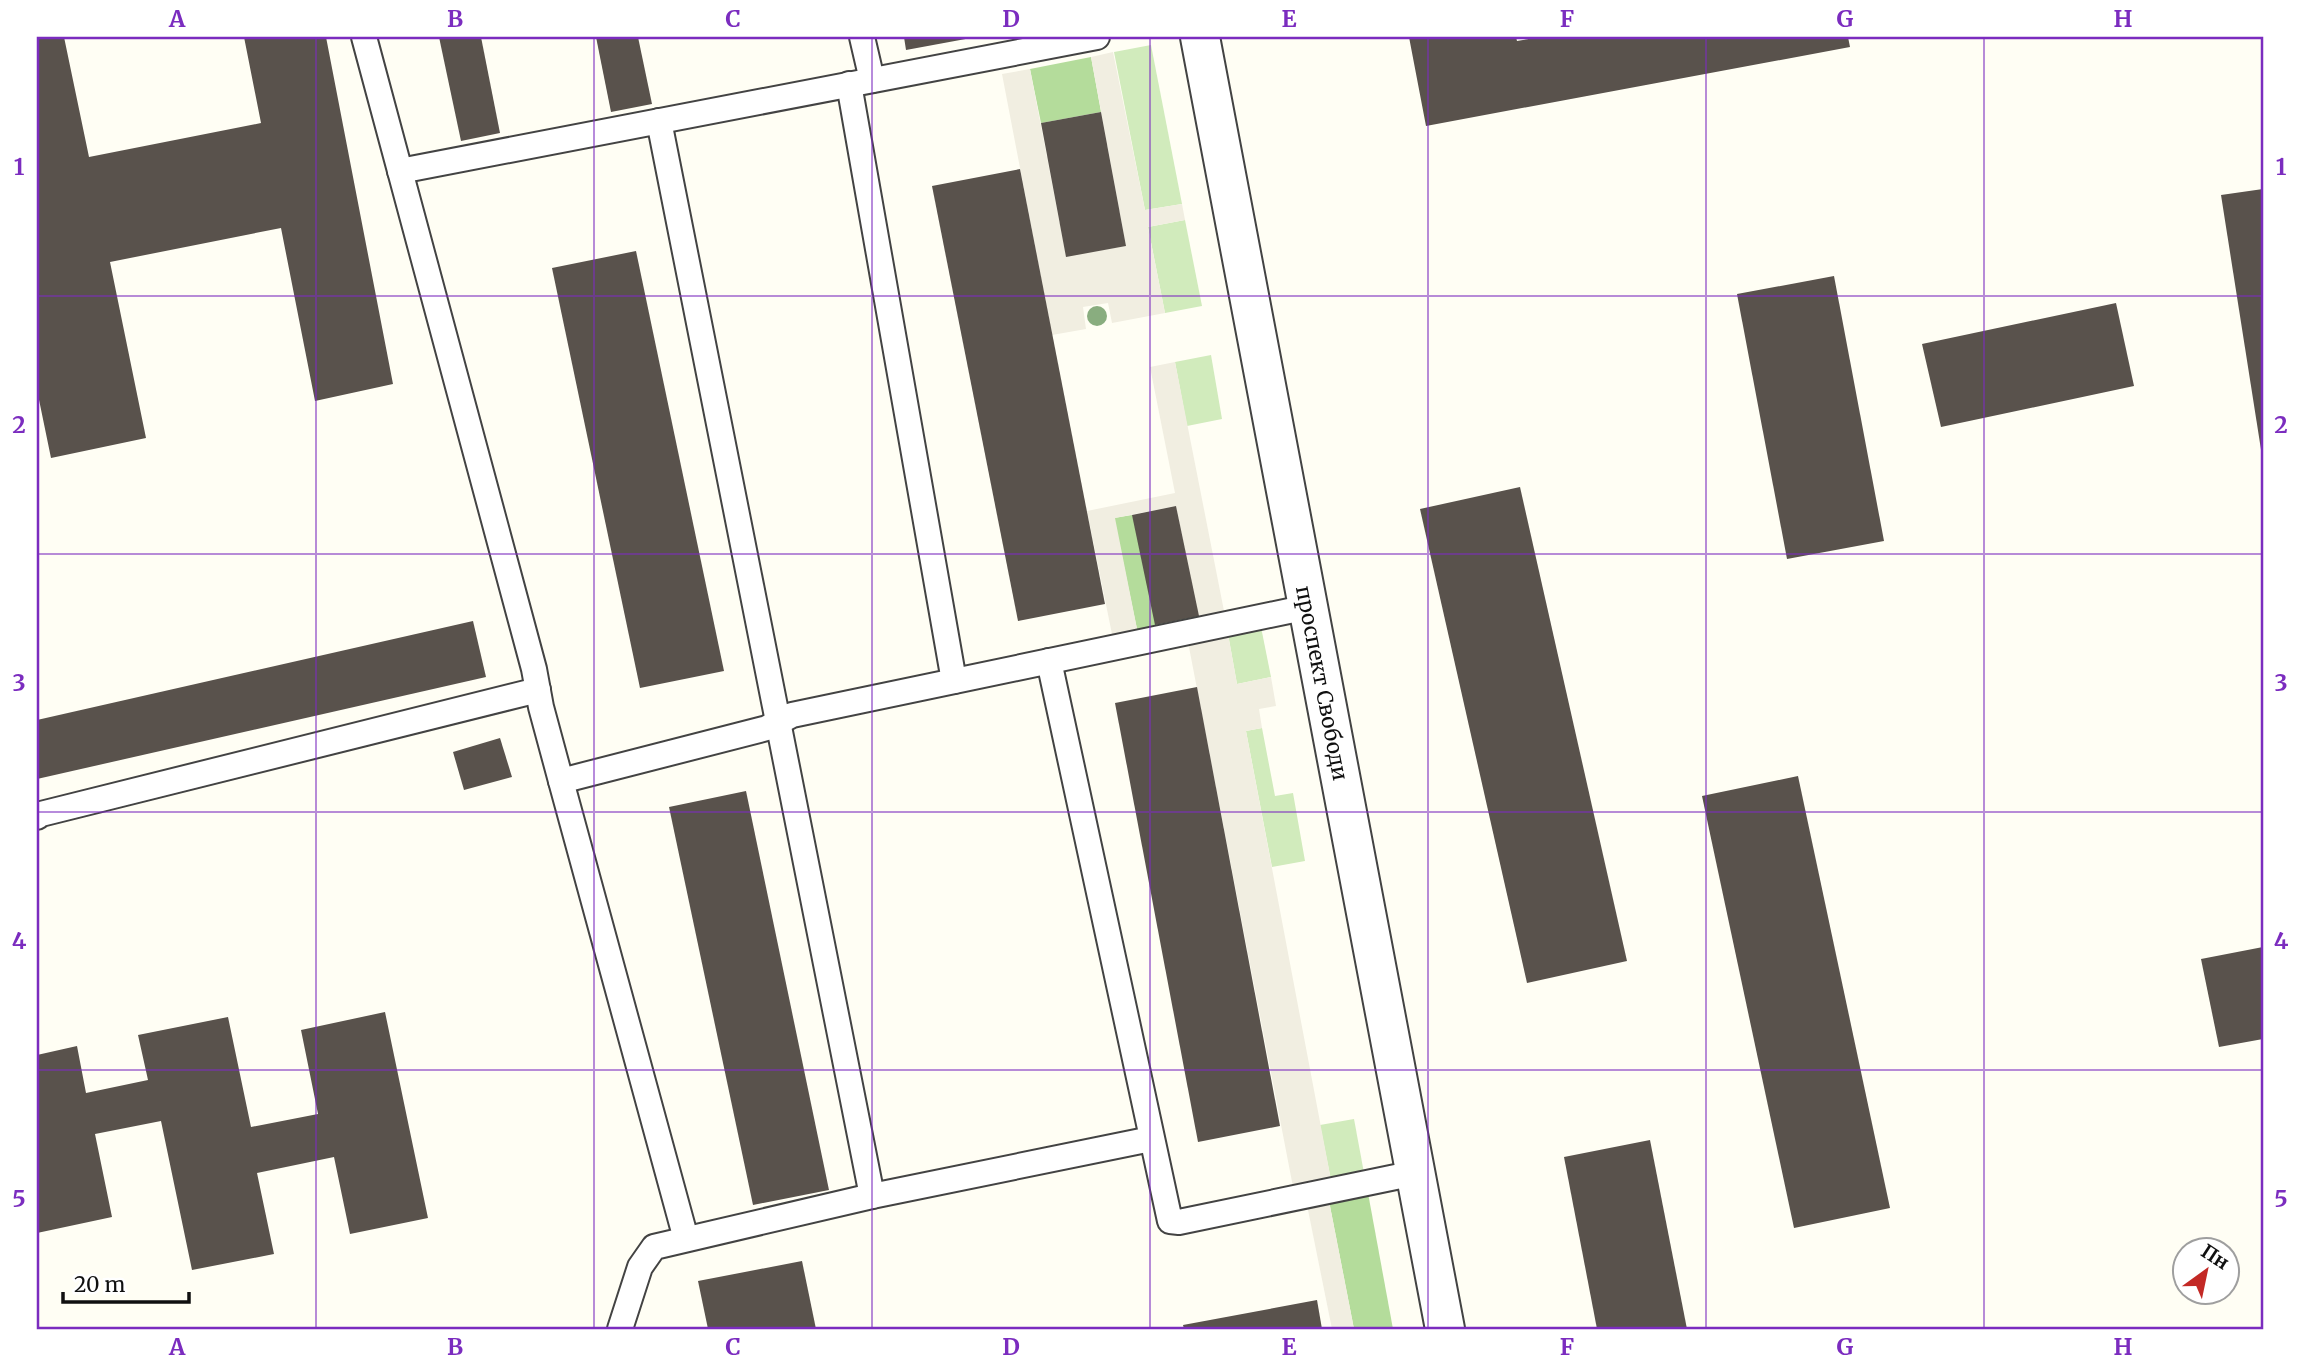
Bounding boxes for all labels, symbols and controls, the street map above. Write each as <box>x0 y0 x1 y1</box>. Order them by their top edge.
text: A <box>168 4 186 33</box>
text: B <box>447 4 463 33</box>
text: C <box>725 4 741 33</box>
text: D <box>1002 4 1020 33</box>
text: E <box>1281 4 1297 33</box>
text: F <box>1560 4 1574 33</box>
text: G <box>1837 4 1854 33</box>
text: H <box>2114 4 2133 33</box>
text: 1 <box>14 152 25 181</box>
text: 1 <box>2276 152 2287 181</box>
text: 2 <box>12 410 26 439</box>
text: 2 <box>2274 410 2288 439</box>
street label: проспект Свободи <box>1290 583 1354 783</box>
text: 3 <box>12 668 26 697</box>
text: 3 <box>2274 668 2288 697</box>
text: 4 <box>12 926 27 955</box>
text: 4 <box>2274 926 2289 955</box>
text: 5 <box>12 1184 26 1213</box>
text: 5 <box>2274 1184 2288 1213</box>
north arrow <box>2170 1236 2240 1306</box>
text: Пн <box>2197 1239 2234 1275</box>
scale bar <box>63 1261 189 1305</box>
text: 20 m <box>74 1271 126 1298</box>
text: A <box>168 1332 186 1361</box>
text: B <box>447 1332 463 1361</box>
text: C <box>725 1332 741 1361</box>
text: D <box>1002 1332 1020 1361</box>
text: E <box>1281 1332 1297 1361</box>
text: F <box>1560 1332 1574 1361</box>
text: G <box>1837 1332 1854 1361</box>
text: H <box>2114 1332 2133 1361</box>

